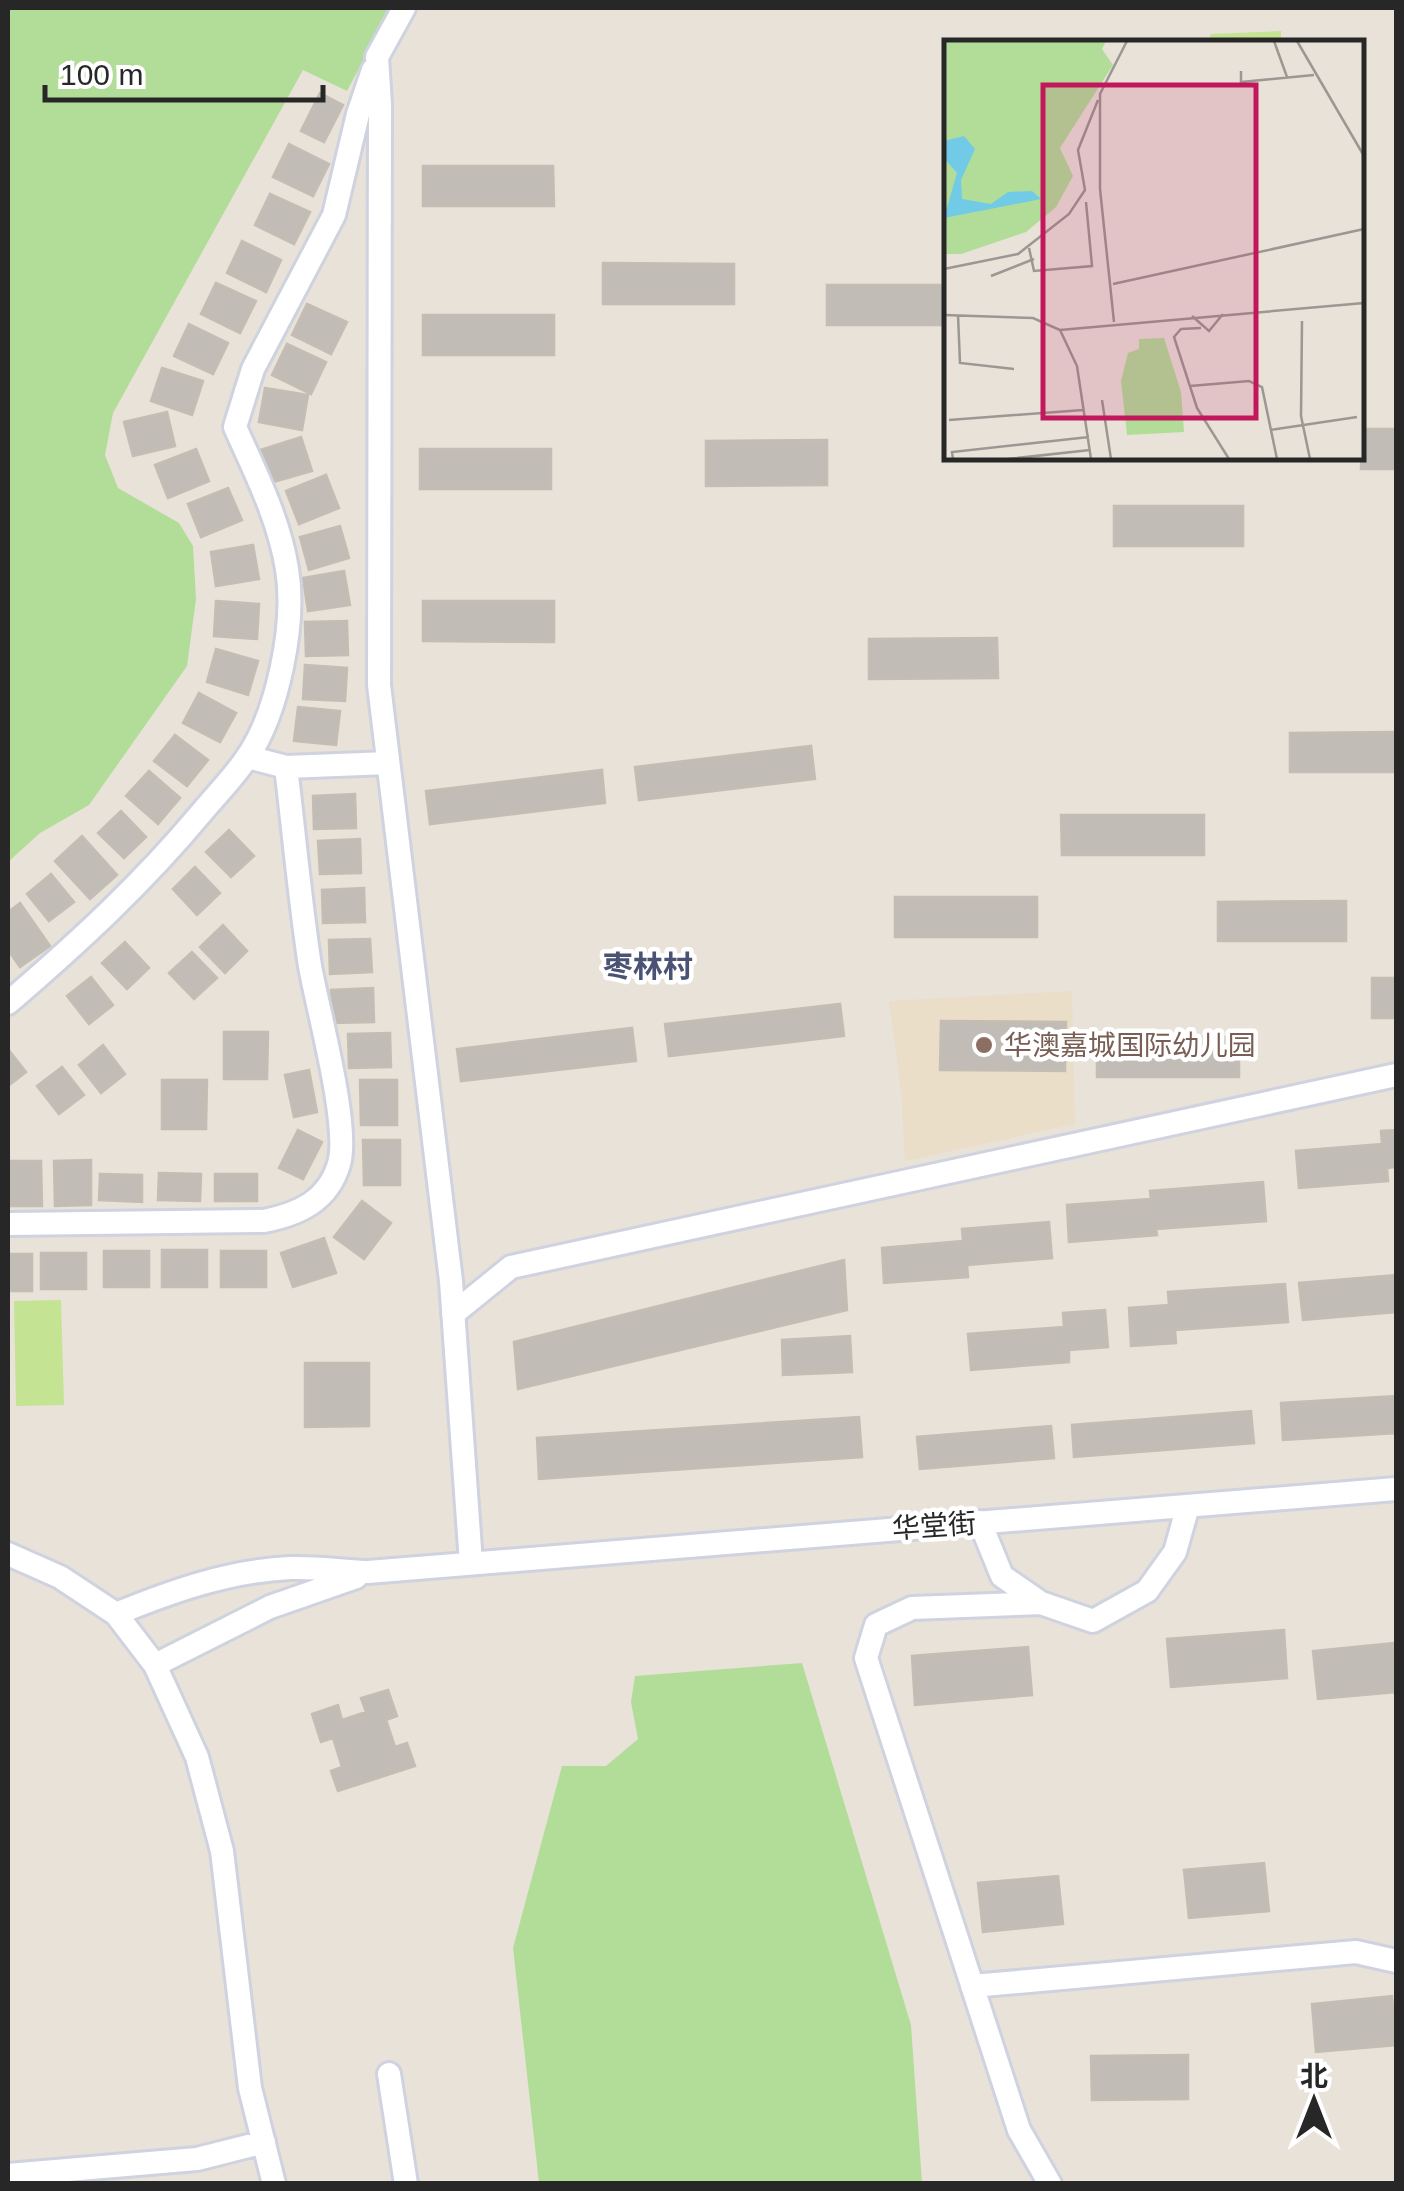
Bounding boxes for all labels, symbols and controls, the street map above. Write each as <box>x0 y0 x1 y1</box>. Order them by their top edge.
scale bar <box>45 40 322 102</box>
inset map <box>944 40 1364 460</box>
text: 100 m <box>60 58 143 91</box>
district label: 枣林村 <box>603 950 693 983</box>
place label: 华澳嘉城国际幼儿园 <box>1004 1030 1256 1061</box>
marker: 华澳嘉城国际幼儿园 <box>973 1034 995 1056</box>
street label: 华堂街 <box>891 1508 977 1544</box>
north arrow <box>1264 2051 1364 2151</box>
text: 北 <box>1300 2061 1328 2092</box>

